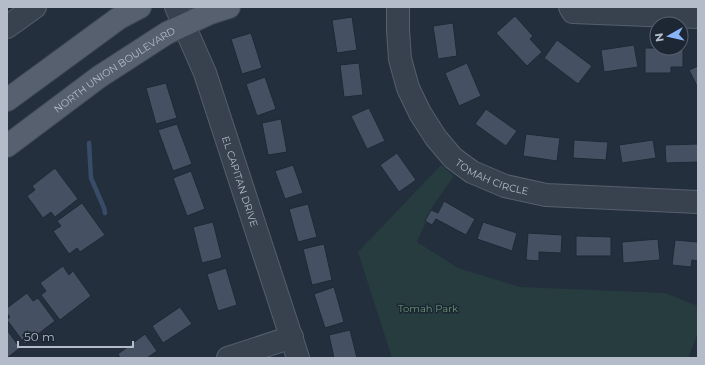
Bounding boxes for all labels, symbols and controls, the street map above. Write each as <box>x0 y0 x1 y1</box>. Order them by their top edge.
north arrow <box>649 16 689 56</box>
street label: NORTH UNION BOULEVARD <box>51 24 177 116</box>
text: N <box>652 32 667 43</box>
street label: EL CAPITAN DRIVE <box>219 134 261 229</box>
street label: TOMAH CIRCLE <box>453 156 530 198</box>
park label: Tomah Park <box>398 302 458 315</box>
scale bar <box>18 323 133 349</box>
text: 50 m <box>24 329 55 344</box>

